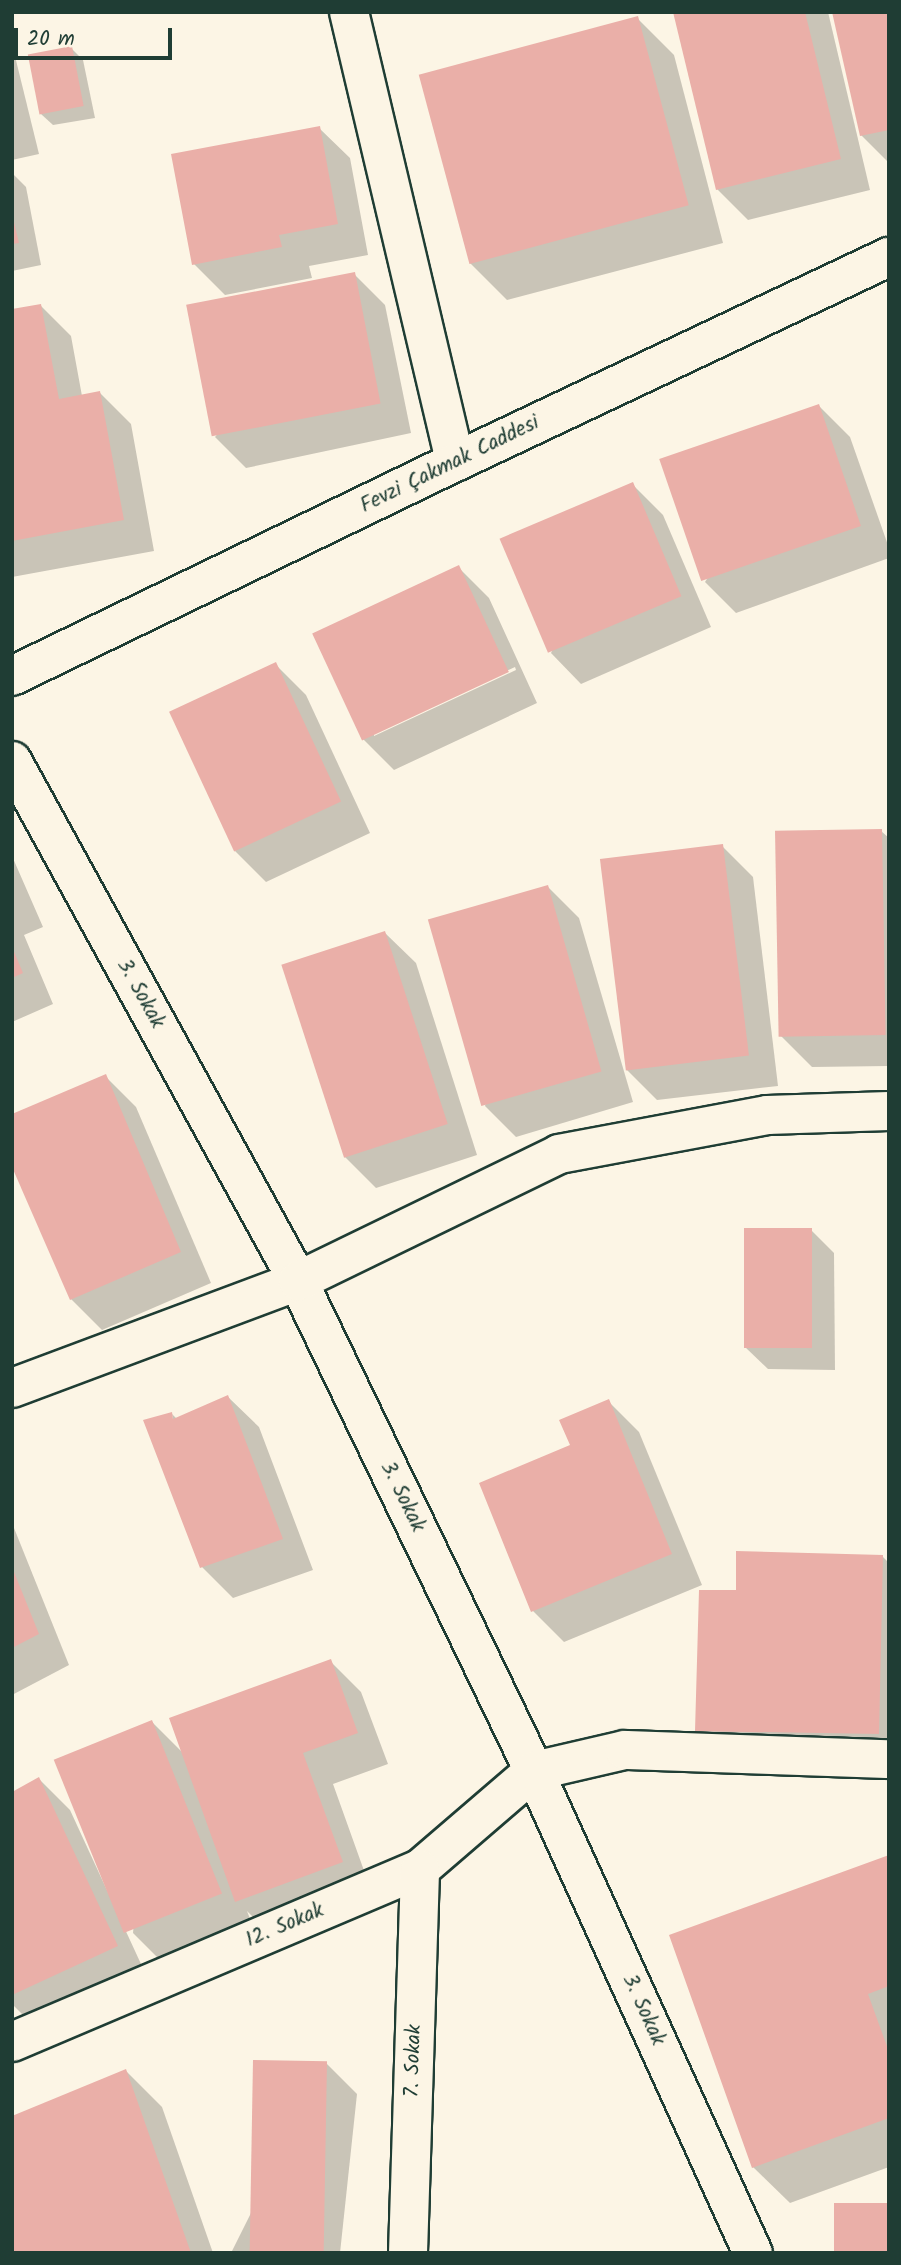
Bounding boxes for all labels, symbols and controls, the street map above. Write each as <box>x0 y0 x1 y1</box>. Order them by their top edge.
scale bar <box>18 14 175 58</box>
text: 20 m <box>27 23 75 56</box>
street label: Fevzi Çakmak Caddesi <box>356 411 544 519</box>
street label: 3. Sokak <box>111 955 169 1033</box>
street label: 3. Sokak <box>374 1458 430 1536</box>
street label: 12. Sokak <box>242 1898 328 1954</box>
street label: 3. Sokak <box>616 1970 670 2050</box>
street label: 7. Sokak <box>400 2024 428 2098</box>

